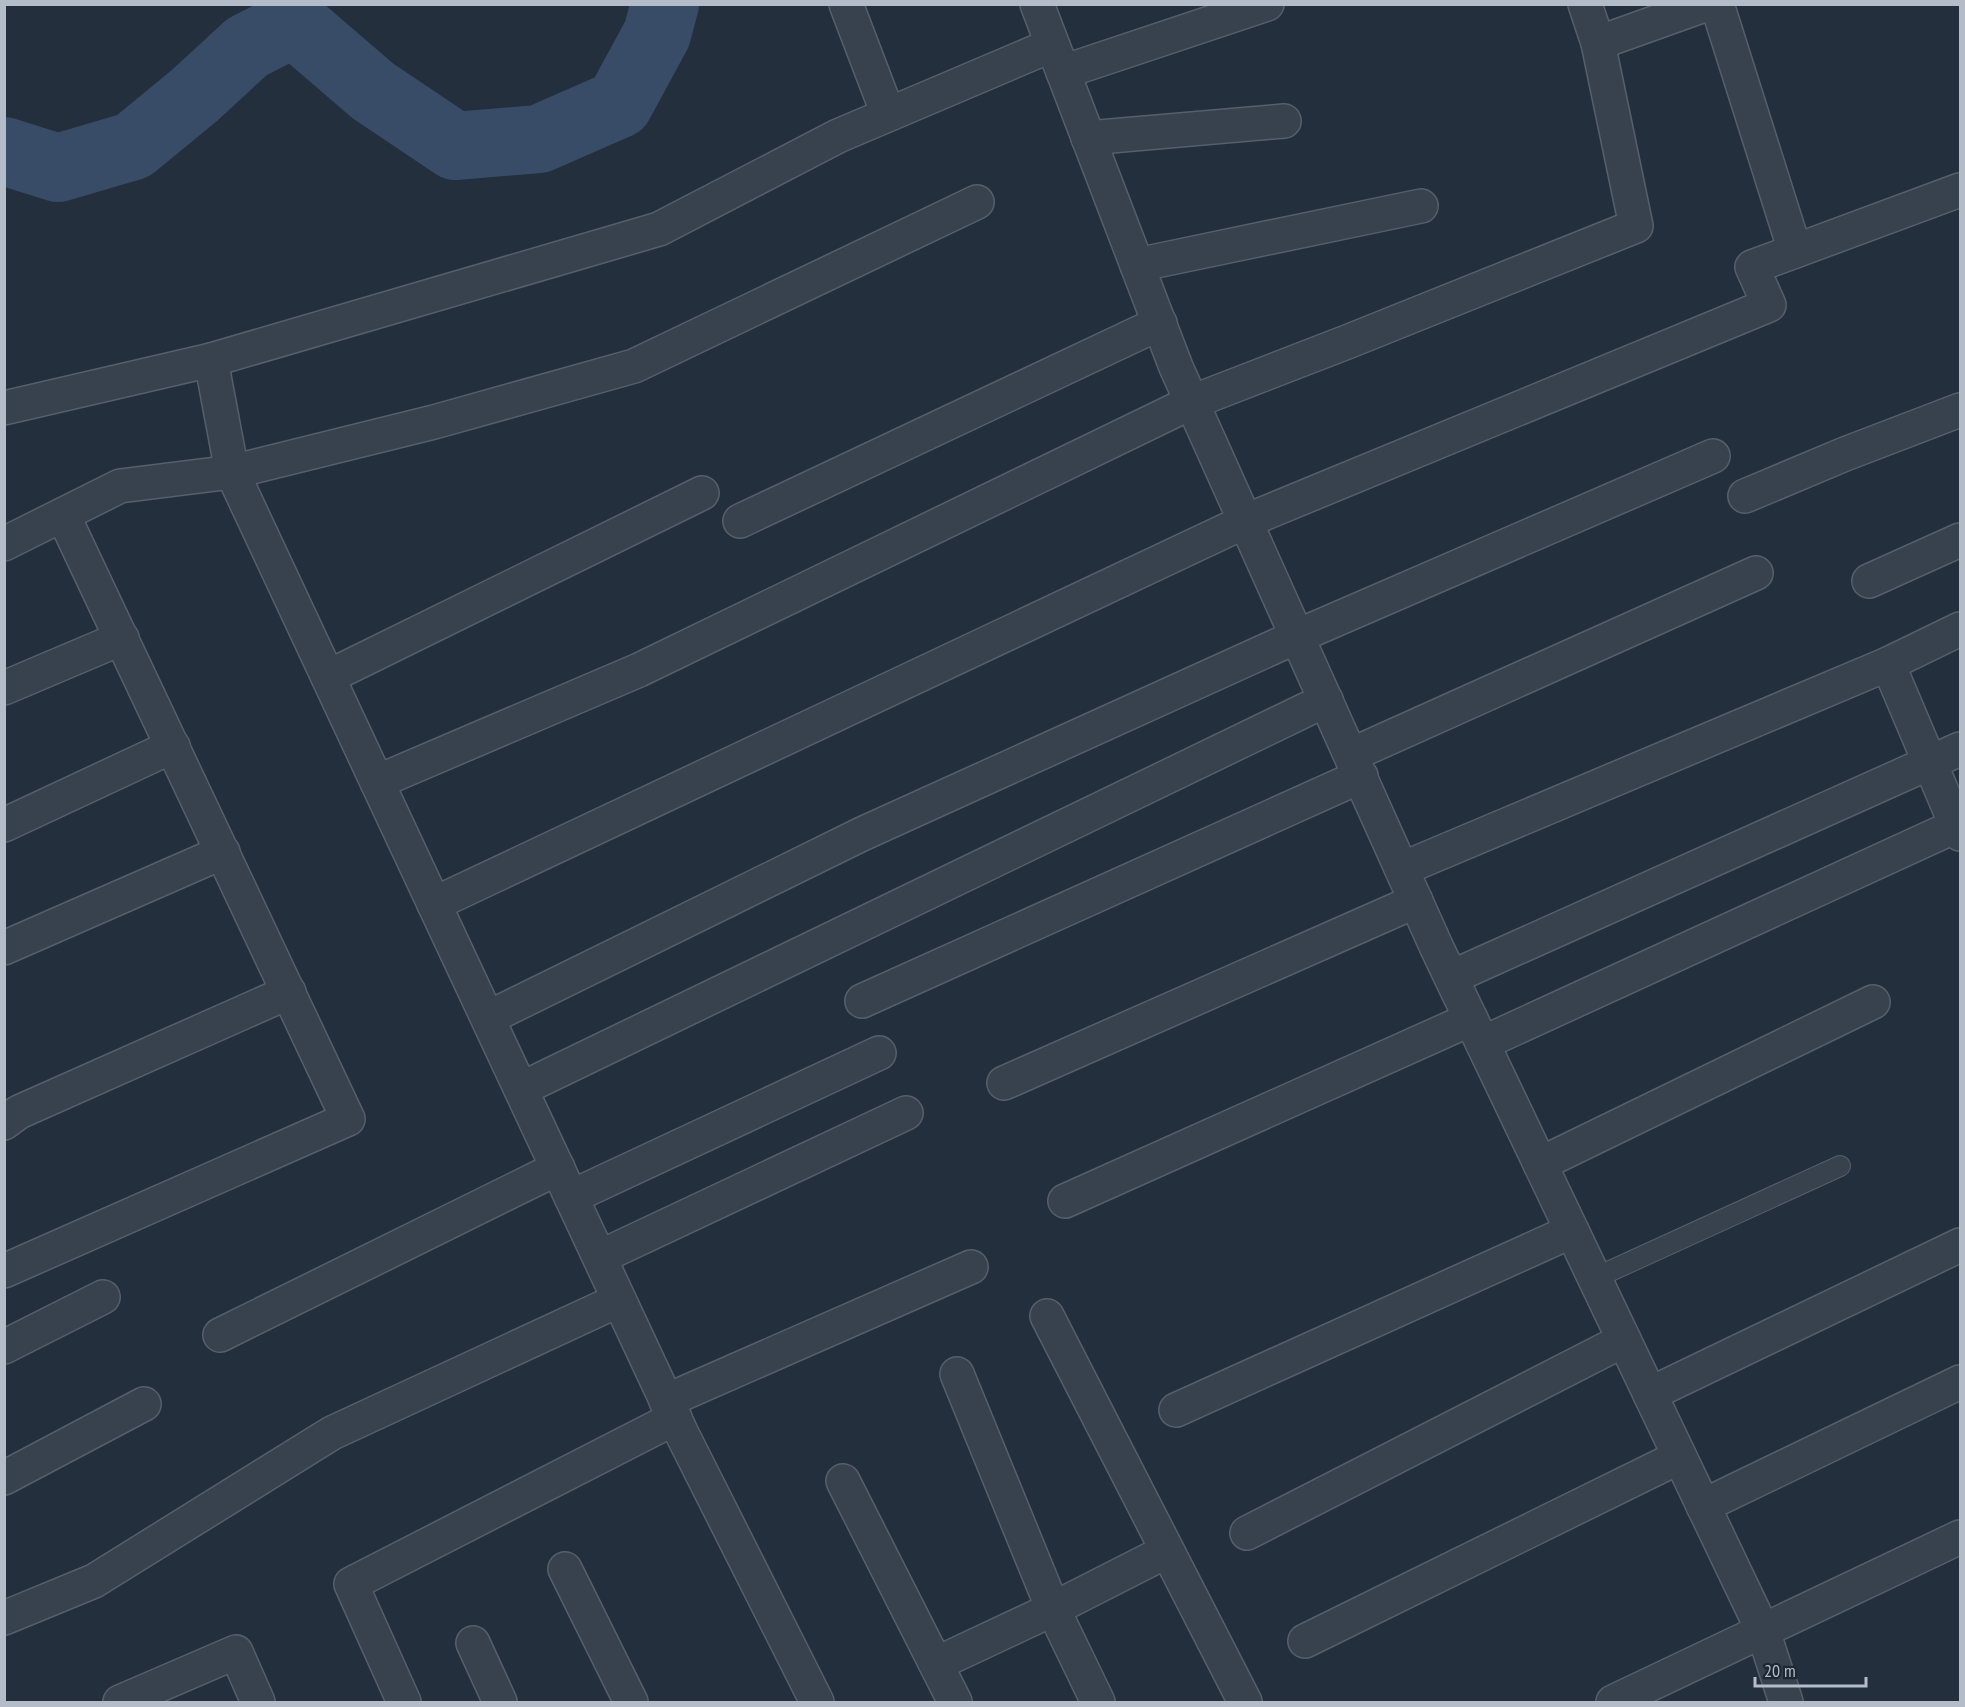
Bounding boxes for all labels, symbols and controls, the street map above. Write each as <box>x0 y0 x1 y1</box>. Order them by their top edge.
scale bar <box>1755 1650 1866 1688</box>
text: 20 m <box>1764 1659 1796 1682</box>

